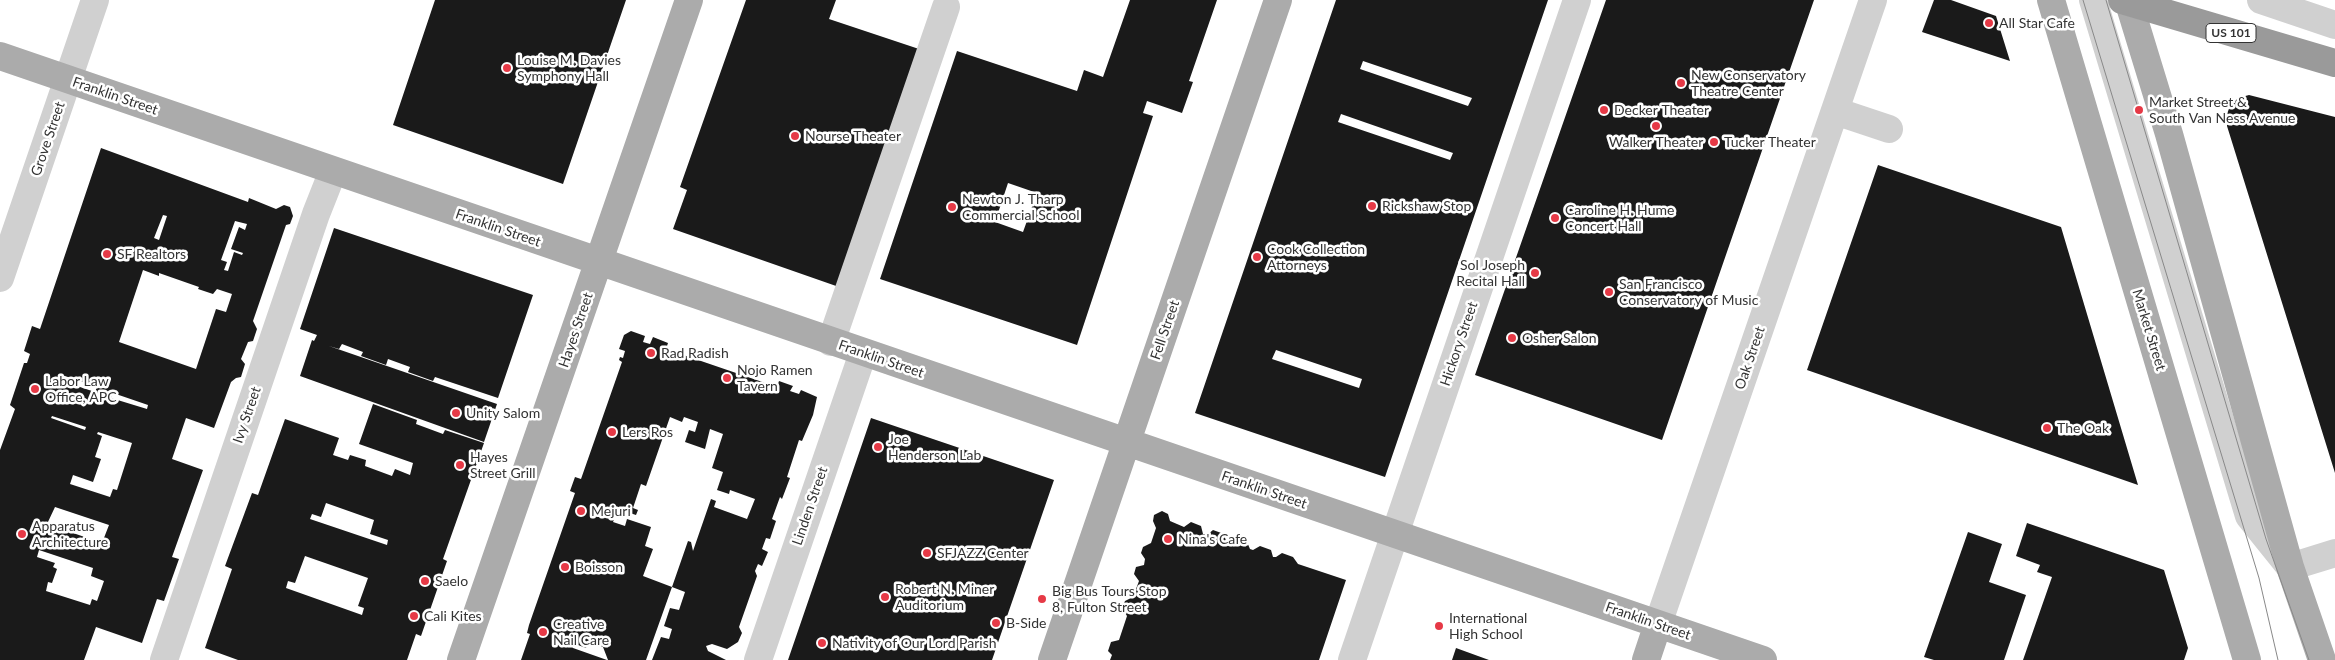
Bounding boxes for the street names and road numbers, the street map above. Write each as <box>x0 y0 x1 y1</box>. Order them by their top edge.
road number: US 101 <box>2206 23 2256 42</box>
street label: Franklin Street <box>70 74 160 118</box>
street label: Grove Street <box>27 100 69 178</box>
street label: Franklin Street <box>453 206 543 250</box>
street label: Market Street <box>2129 287 2169 373</box>
street label: Hayes Street <box>555 290 597 370</box>
street label: Fell Street <box>1147 298 1183 362</box>
street label: Hickory Street <box>1437 300 1481 388</box>
street label: Oak Street <box>1731 324 1769 392</box>
street label: Franklin Street <box>836 337 926 381</box>
street label: Ivy Street <box>230 385 264 445</box>
street label: Linden Street <box>789 465 831 547</box>
street label: Franklin Street <box>1219 468 1309 512</box>
street label: Franklin Street <box>1603 599 1693 643</box>

